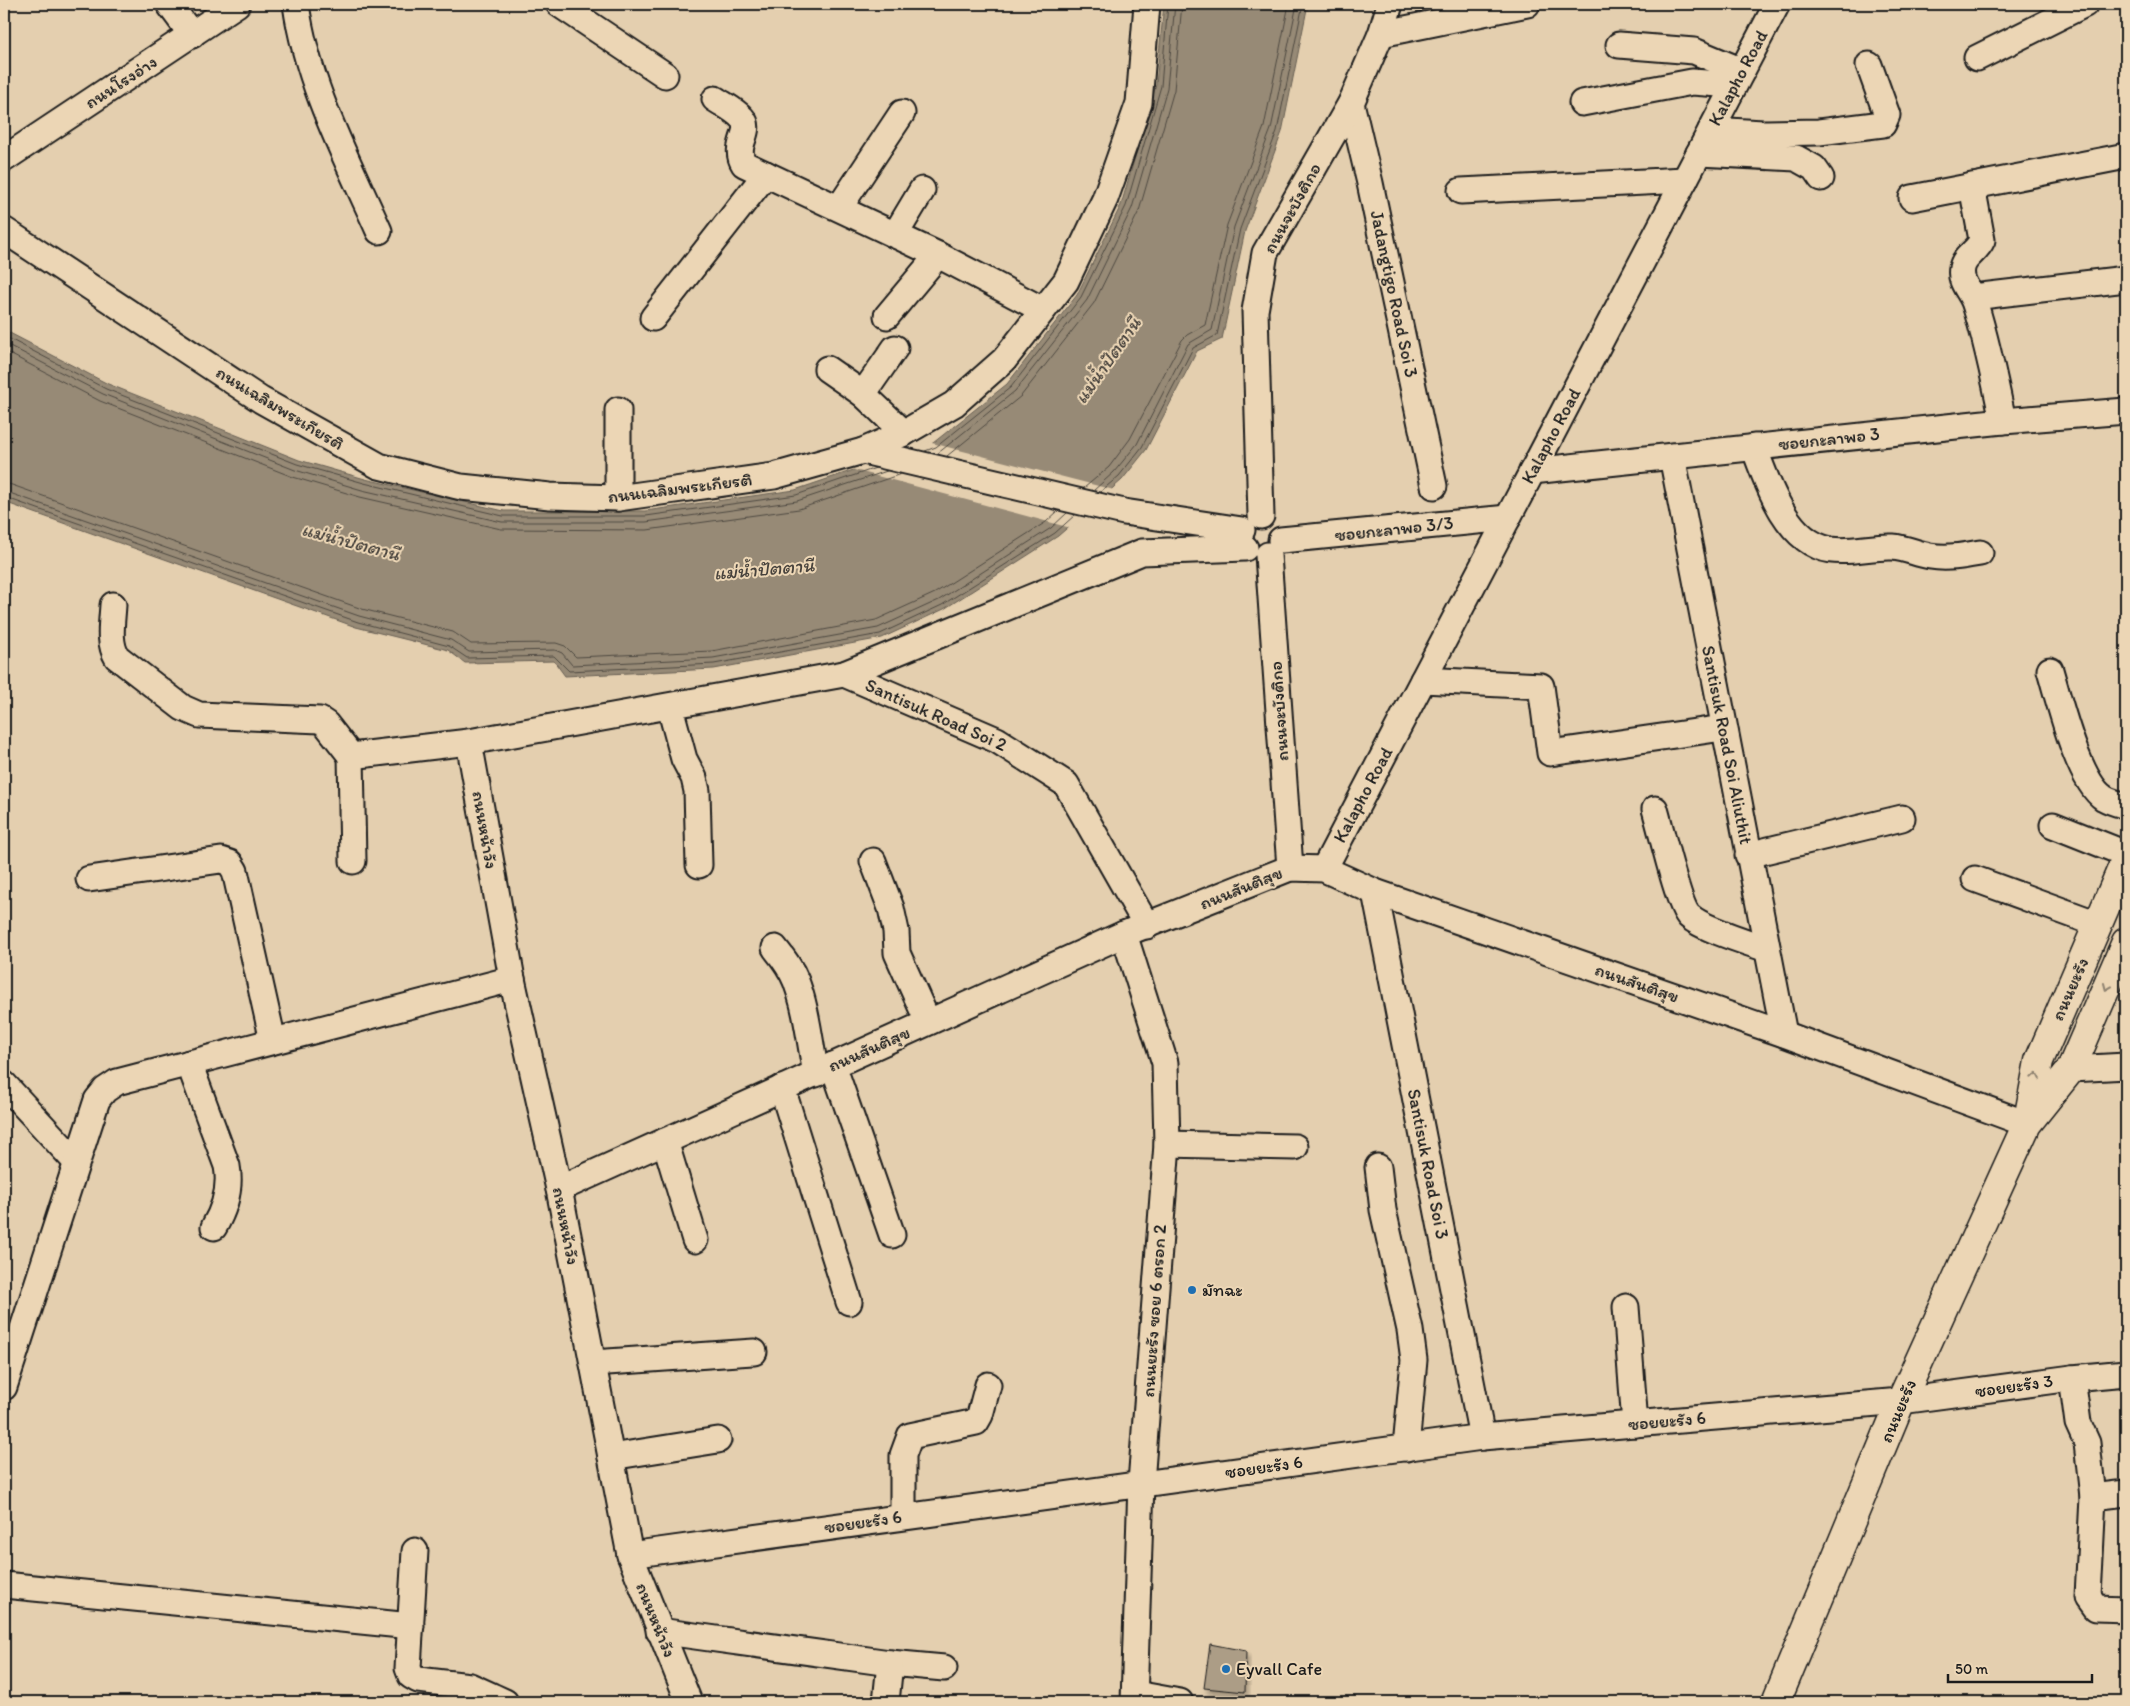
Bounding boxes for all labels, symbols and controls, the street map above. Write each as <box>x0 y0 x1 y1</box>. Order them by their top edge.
street label: Kalapho Road <box>1704 26 1772 130</box>
street label: ถนนโรงอ่าง <box>81 50 161 114</box>
street label: ถนนจะบังติกอ <box>1258 159 1326 257</box>
street label: Jadangtigo Road Soi 3 <box>1366 208 1422 380</box>
water label: แม่น้ำปัตตานี <box>1069 311 1146 408</box>
street label: ถนนเฉลิมพระเกียรติ <box>212 361 348 455</box>
street label: Kalapho Road <box>1517 384 1585 488</box>
street label: ซอยกะลาพอ 3 <box>1777 423 1881 455</box>
street label: ถนนเฉลิมพระเกียรติ <box>606 468 754 508</box>
street label: ซอยกะลาพอ 3/3 <box>1334 512 1455 546</box>
water label: แม่น้ำปัตตานี <box>299 517 403 565</box>
water label: แม่น้ำปัตตานี <box>713 553 816 585</box>
street label: Santisuk Road Soi Aliuthit <box>1697 644 1757 846</box>
street label: ถนนจะบังติกอ <box>1265 660 1293 762</box>
street label: Santisuk Road Soi 2 <box>862 674 1011 756</box>
street label: Kalapho Road <box>1329 743 1397 847</box>
street label: ถนนหน้าวัง <box>467 789 503 871</box>
street label: ถนนสันติสุข <box>1196 861 1286 915</box>
street label: ถนนยะรัง <box>2046 954 2094 1024</box>
street label: ถนนสันติสุข <box>1592 958 1682 1008</box>
one-way arrow <box>2102 982 2113 991</box>
street label: ถนนสันติสุข <box>825 1021 913 1077</box>
one-way arrow <box>2030 1072 2040 1080</box>
street label: Santisuk Road Soi 3 <box>1403 1087 1453 1241</box>
street label: ถนนหน้าวัง <box>548 1185 584 1267</box>
street label: ถนนยะรัง ซอย 6 ตรอก 2 <box>1137 1223 1171 1398</box>
place label: มัทฉะ <box>1202 1279 1243 1301</box>
marker: มัทฉะ <box>1186 1284 1198 1296</box>
street label: ซอยยะรัง 3 <box>1974 1370 2055 1402</box>
street label: ถนนยะรัง <box>1875 1376 1921 1446</box>
street label: ซอยยะรัง 6 <box>1627 1407 1707 1435</box>
street label: ซอยยะรัง 6 <box>1224 1451 1304 1483</box>
street label: ซอยยะรัง 6 <box>823 1506 903 1538</box>
street label: ถนนหน้าวัง <box>631 1579 681 1661</box>
scale bar <box>1948 1651 2091 1683</box>
place label: Eyvall Cafe <box>1236 1658 1322 1680</box>
text: 50 m <box>1955 1660 1988 1678</box>
marker: Eyvall Cafe <box>1220 1663 1232 1675</box>

